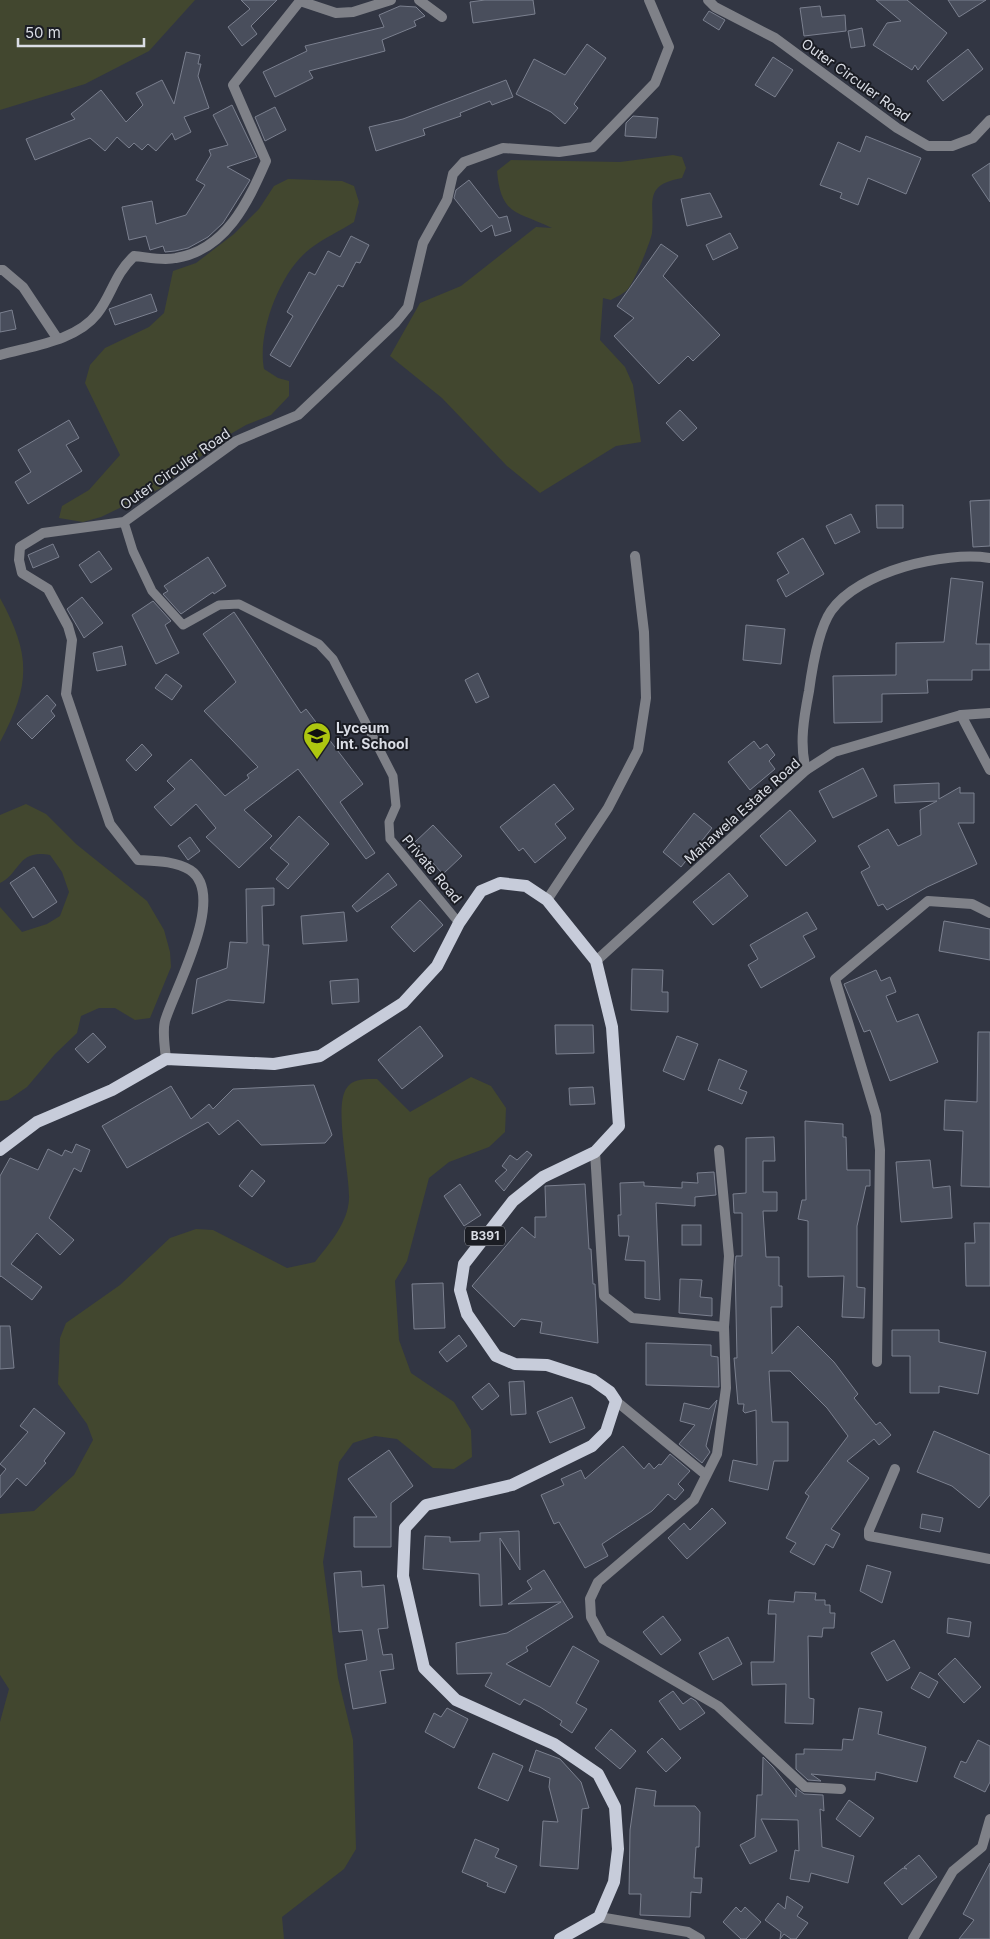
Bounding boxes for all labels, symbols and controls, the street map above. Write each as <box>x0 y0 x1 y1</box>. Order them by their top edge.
scale bar <box>18 15 144 47</box>
text: 50 m <box>25 23 61 42</box>
street label: Outer Circuler Road <box>799 34 914 125</box>
street label: Outer Circuler Road <box>116 424 233 513</box>
place label: Lyceum Int. School <box>336 719 408 752</box>
school or university icon: Lyceum Int. School <box>302 721 332 760</box>
street label: Mahawela Estate Road <box>680 754 803 867</box>
street label: Private Road <box>399 831 466 906</box>
road number: B391 <box>465 1226 505 1246</box>

